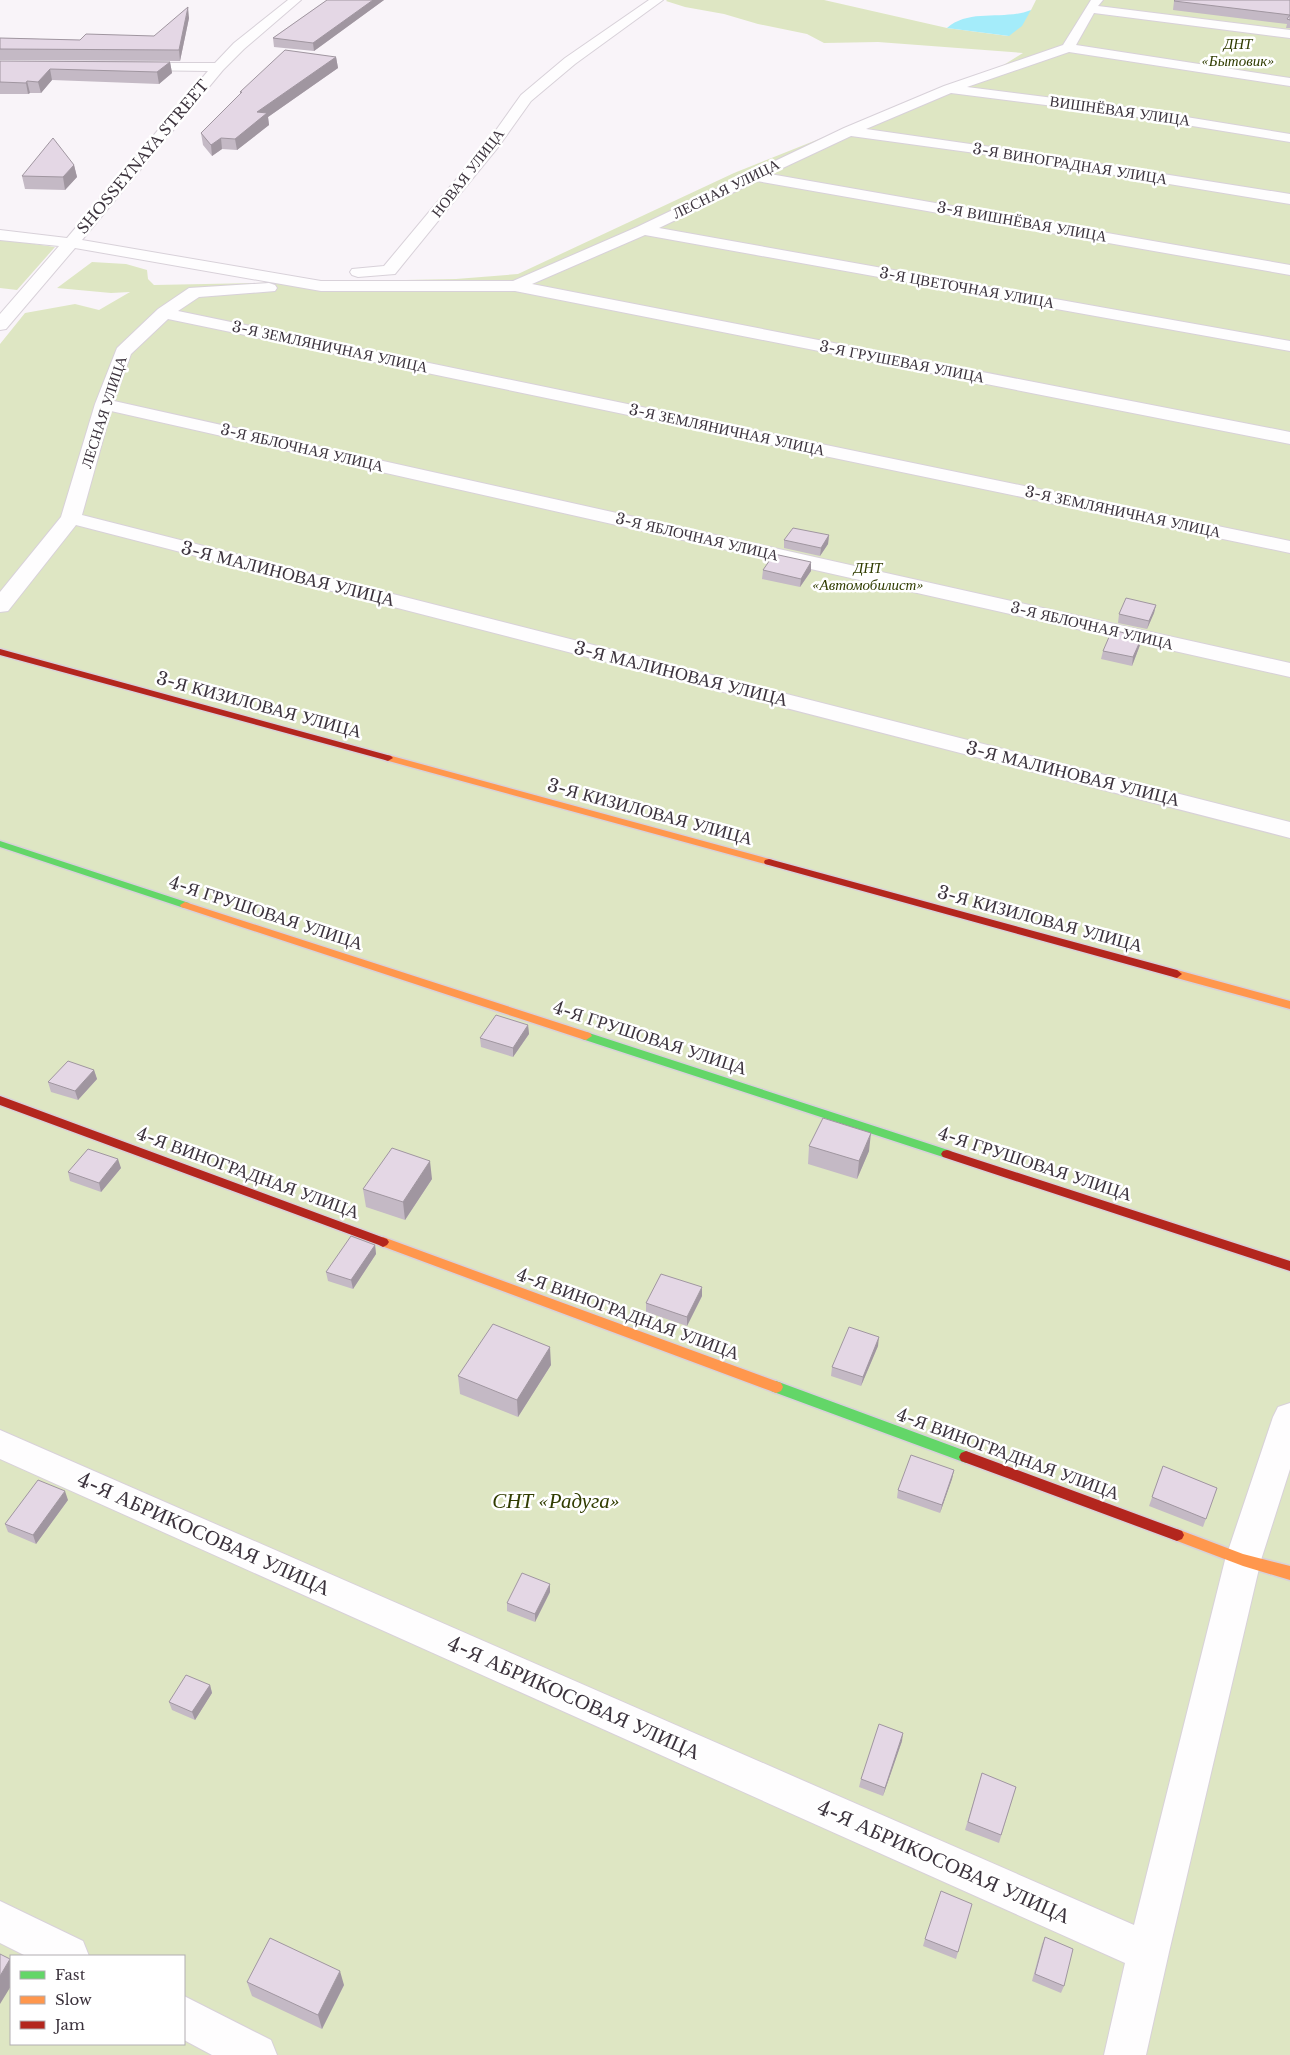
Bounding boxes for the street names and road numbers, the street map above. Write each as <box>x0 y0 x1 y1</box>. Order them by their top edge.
street label: SHOSSEYNAYA STREET <box>73 76 213 238</box>
street label: ВИШНЁВАЯ УЛИЦА <box>1049 91 1192 130</box>
street label: НОВАЯ УЛИЦА <box>427 124 508 221</box>
street label: 3-Я ВИНОГРАДНАЯ УЛИЦА <box>971 139 1169 188</box>
street label: ЛЕСНАЯ УЛИЦА <box>669 154 783 223</box>
street label: 3-Я ВИШНЁВАЯ УЛИЦА <box>936 197 1109 246</box>
street label: 3-Я ЦВЕТОЧНАЯ УЛИЦА <box>878 263 1056 312</box>
street label: 3-Я ЗЕМЛЯНИЧНАЯ УЛИЦА <box>230 316 430 377</box>
street label: 3-Я ГРУШЕВАЯ УЛИЦА <box>818 336 986 387</box>
street label: ЛЕСНАЯ УЛИЦА <box>76 353 131 470</box>
street label: 3-Я ЗЕМЛЯНИЧНАЯ УЛИЦА <box>627 399 827 460</box>
street label: 3-Я ЯБЛОЧНАЯ УЛИЦА <box>219 420 386 476</box>
street label: 3-Я ЗЕМЛЯНИЧНАЯ УЛИЦА <box>1023 481 1223 542</box>
street label: 3-Я ЯБЛОЧНАЯ УЛИЦА <box>614 509 781 565</box>
street label: 3-Я МАЛИНОВАЯ УЛИЦА <box>179 537 397 611</box>
street label: 3-Я ЯБЛОЧНАЯ УЛИЦА <box>1009 598 1176 654</box>
street label: 3-Я МАЛИНОВАЯ УЛИЦА <box>572 637 790 711</box>
street label: 3-Я КИЗИЛОВАЯ УЛИЦА <box>154 667 364 743</box>
street label: 3-Я МАЛИНОВАЯ УЛИЦА <box>964 737 1182 811</box>
street label: 3-Я КИЗИЛОВАЯ УЛИЦА <box>545 774 755 850</box>
street label: 4-Я ГРУШОВАЯ УЛИЦА <box>166 871 366 955</box>
street label: 3-Я КИЗИЛОВАЯ УЛИЦА <box>935 881 1145 957</box>
street label: 4-Я ГРУШОВАЯ УЛИЦА <box>550 996 750 1080</box>
street label: 4-Я ВИНОГРАДНАЯ УЛИЦА <box>134 1122 362 1224</box>
street label: 4-Я ГРУШОВАЯ УЛИЦА <box>935 1122 1135 1206</box>
street label: 4-Я ВИНОГРАДНАЯ УЛИЦА <box>514 1263 742 1365</box>
street label: 4-Я ВИНОГРАДНАЯ УЛИЦА <box>894 1403 1122 1505</box>
street label: 4-Я АБРИКОСОВАЯ УЛИЦА <box>73 1466 335 1602</box>
street label: 4-Я АБРИКОСОВАЯ УЛИЦА <box>443 1630 705 1766</box>
street label: 4-Я АБРИКОСОВАЯ УЛИЦА <box>813 1794 1075 1930</box>

